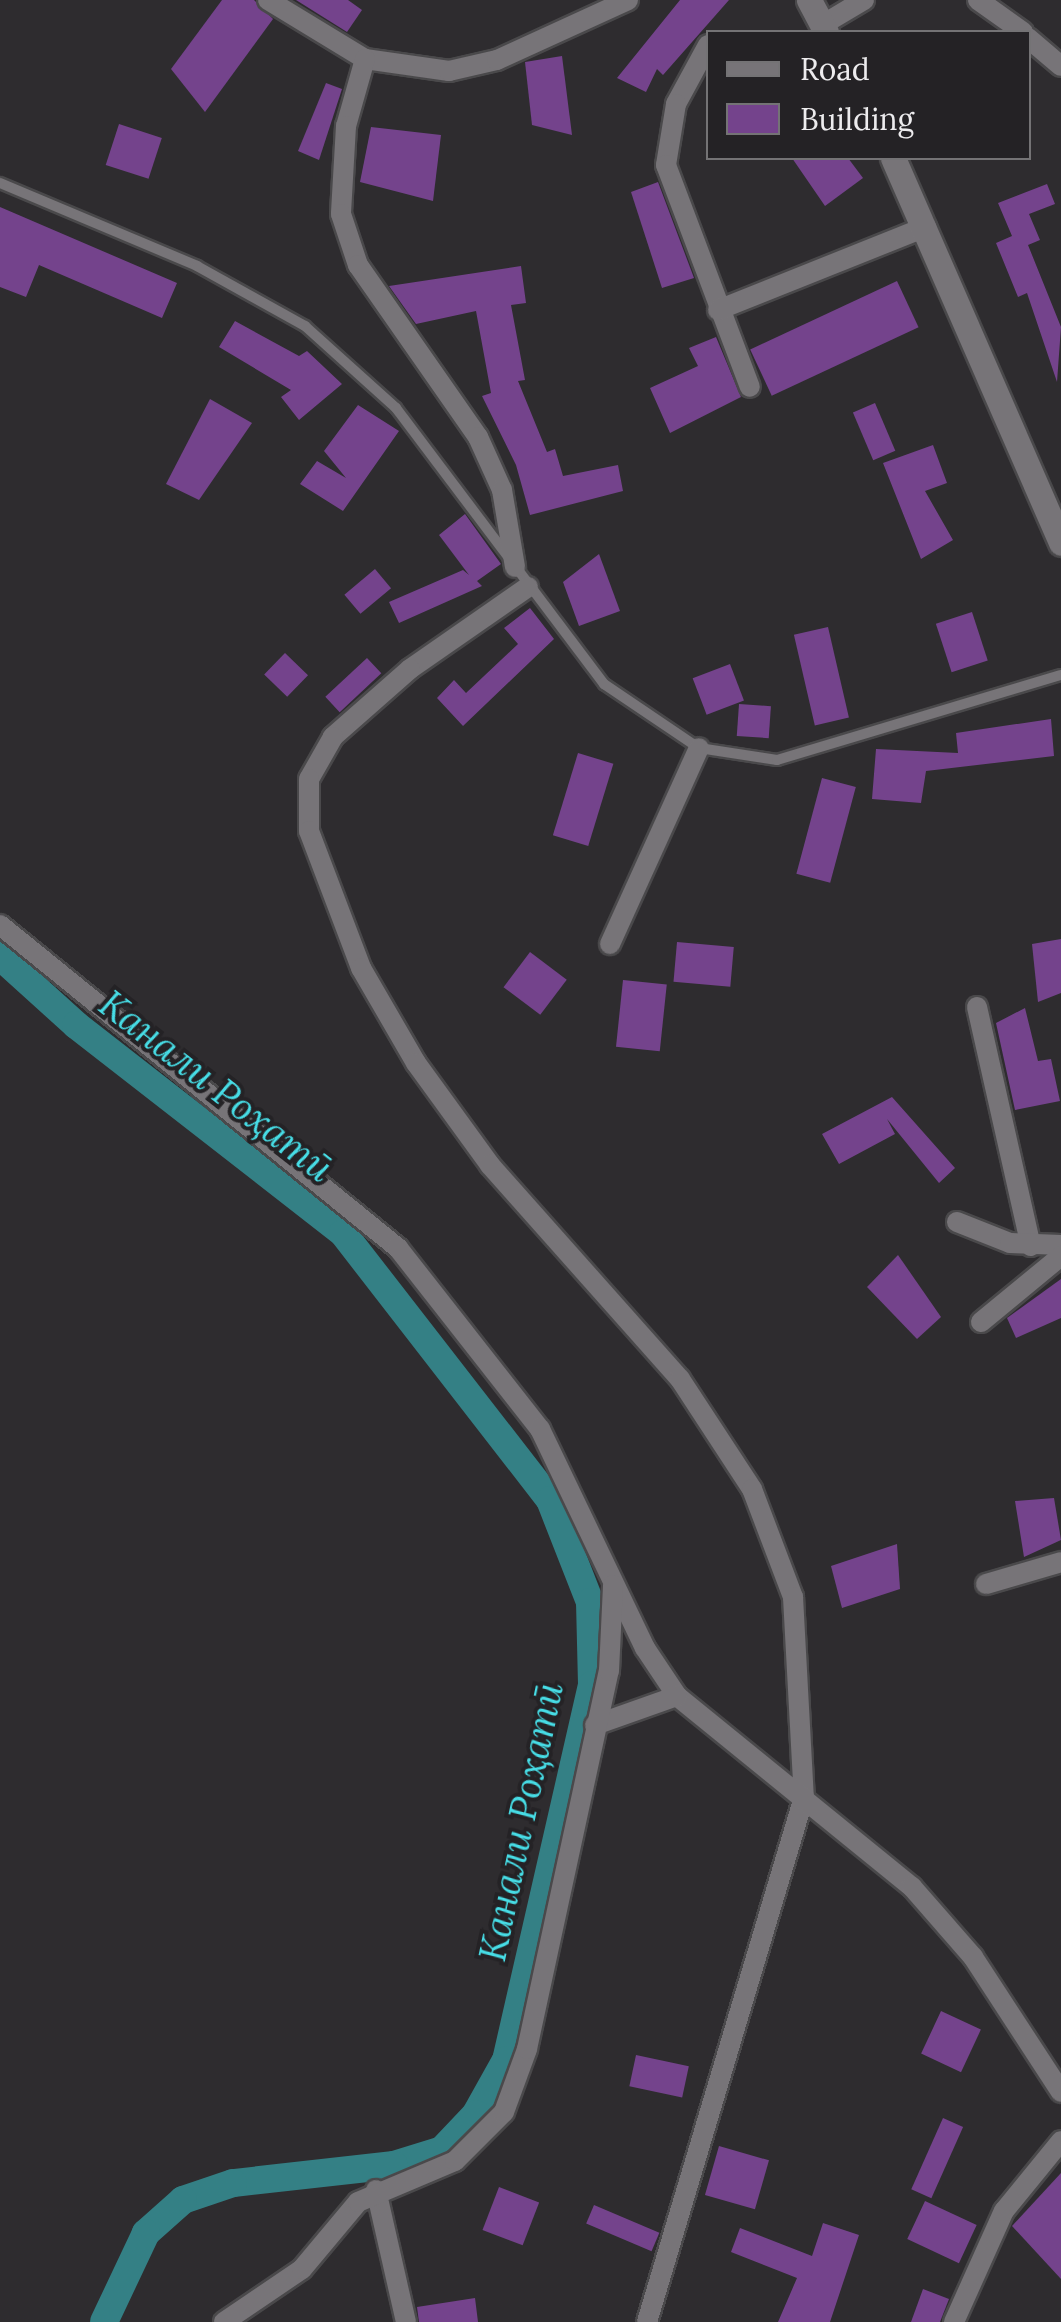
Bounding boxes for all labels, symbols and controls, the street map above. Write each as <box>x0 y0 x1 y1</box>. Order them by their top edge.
legend <box>706 30 1031 160</box>
text: Road <box>800 50 870 88</box>
text: Building <box>800 100 914 138</box>
water label: Канали Роҳатӣ <box>90 981 342 1191</box>
water label: Канали Роҳатӣ <box>469 1678 573 1966</box>

